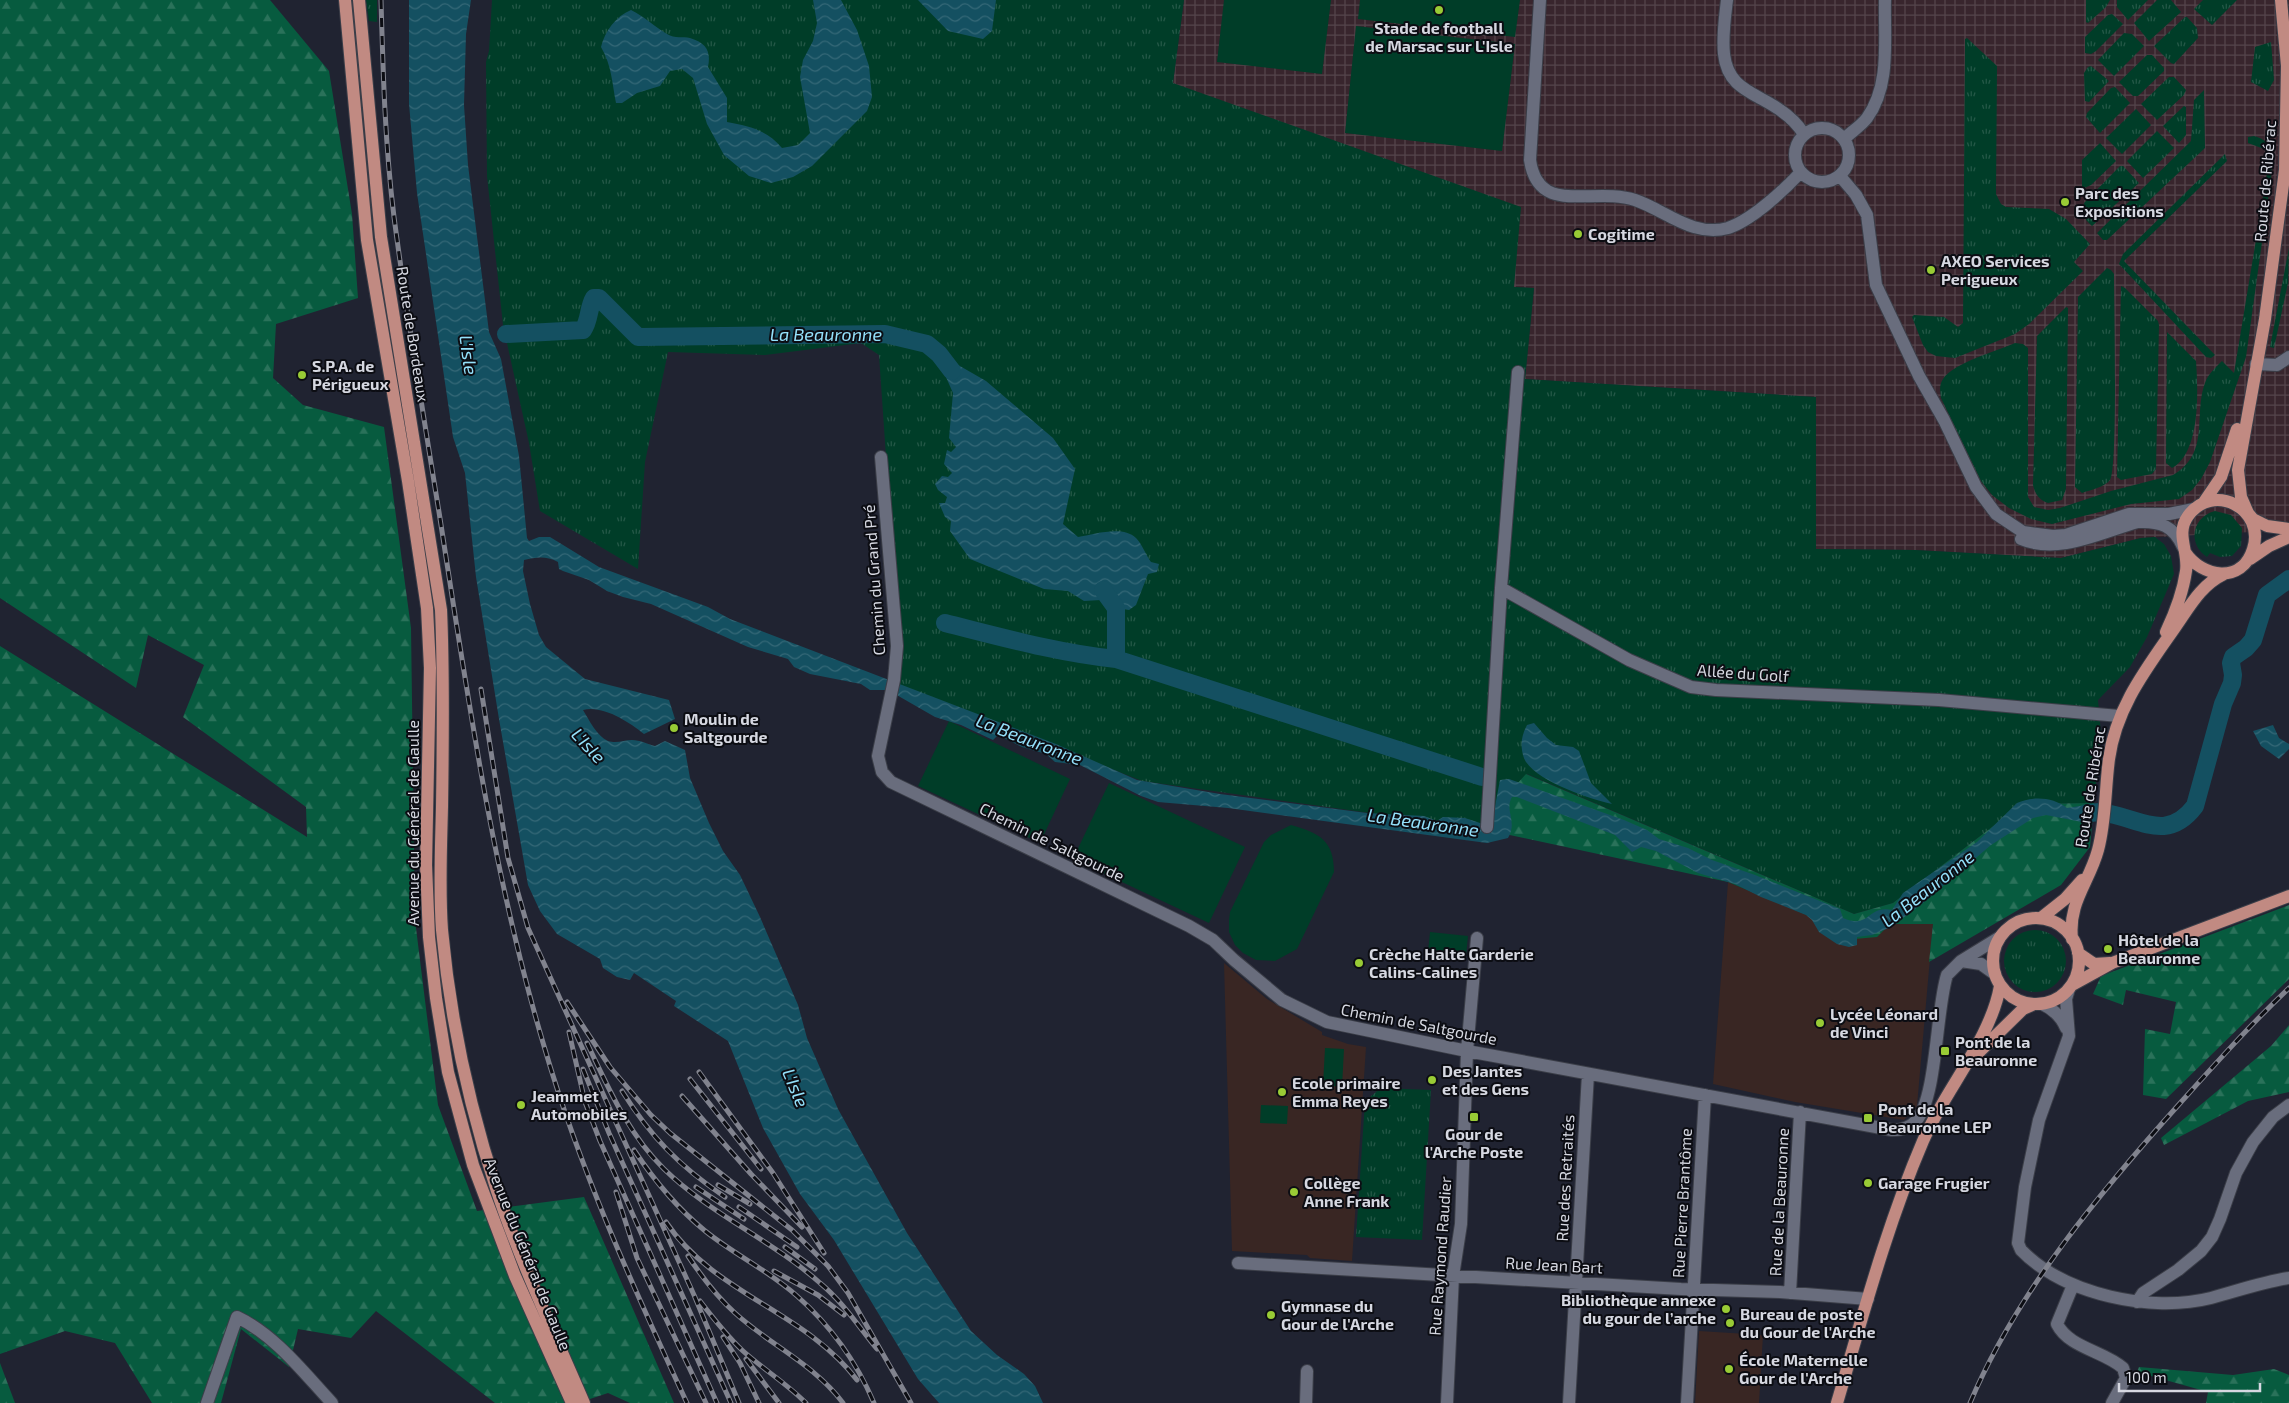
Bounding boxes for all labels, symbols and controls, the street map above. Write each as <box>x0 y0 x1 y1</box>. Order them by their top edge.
marker: Stade de football de Marsac sur L'Isle <box>1433 4 1445 16</box>
place label: Stade de football de Marsac sur L'Isle <box>1365 18 1513 55</box>
street label: Route de Ribérac <box>2250 119 2279 243</box>
place label: Parc des Expositions <box>2075 183 2164 220</box>
marker: Parc des Expositions <box>2059 196 2071 208</box>
place label: Cogitime <box>1588 224 1655 243</box>
marker: Cogitime <box>1572 228 1584 240</box>
place label: AXEO Services Perigueux <box>1941 251 2050 288</box>
marker: AXEO Services Perigueux <box>1925 264 1937 276</box>
street label: Route de Bordeaux <box>393 265 434 404</box>
water label: La Beauronne <box>770 323 883 345</box>
water label: L'Isle <box>455 333 483 377</box>
place label: S.P.A. de Périgueux <box>312 356 388 393</box>
marker: S.P.A. de Périgueux <box>296 369 308 381</box>
street label: Chemin du Grand Pré <box>859 504 888 656</box>
street label: Allée du Golf <box>1696 660 1790 685</box>
place label: Moulin de Saltgourde <box>684 709 768 746</box>
water label: La Beauronne <box>973 709 1086 770</box>
street label: Avenue du Général de Gaulle <box>403 720 422 926</box>
marker: Moulin de Saltgourde <box>668 722 680 734</box>
water label: L'Isle <box>567 723 611 768</box>
street label: Route de Ribérac <box>2071 725 2108 849</box>
street label: Chemin de Saltgourde <box>977 798 1128 885</box>
water label: La Beauronne <box>1366 803 1481 841</box>
water label: La Beauronne <box>1876 845 1979 931</box>
place label: Hôtel de la Beauronne <box>2118 930 2200 967</box>
marker: Hôtel de la Beauronne <box>2102 943 2114 955</box>
place label: Crèche Halte Garderie Calins-Calines <box>1369 944 1534 981</box>
marker: Crèche Halte Garderie Calins-Calines <box>1353 957 1365 969</box>
street label: Chemin de Saltgourde <box>1339 999 1499 1048</box>
place label: Lycée Léonard de Vinci <box>1830 1004 1938 1041</box>
marker: Lycée Léonard de Vinci <box>1814 1017 1826 1029</box>
place label: Pont de la Beauronne <box>1955 1032 2037 1069</box>
marker: Pont de la Beauronne <box>1939 1045 1951 1057</box>
place label: Des Jantes et des Gens <box>1442 1061 1529 1098</box>
water label: L'Isle <box>778 1065 814 1111</box>
place label: Ecole primaire Emma Reyes <box>1292 1073 1401 1111</box>
marker: Des Jantes et des Gens <box>1426 1074 1438 1086</box>
place label: Jeammet Automobiles <box>531 1086 627 1123</box>
marker: Ecole primaire Emma Reyes <box>1276 1086 1288 1098</box>
marker: Jeammet Automobiles <box>515 1099 527 1111</box>
place label: Pont de la Beauronne LEP <box>1878 1099 1992 1136</box>
marker: Gour de l'Arche Poste <box>1468 1111 1480 1123</box>
marker: Pont de la Beauronne LEP <box>1862 1112 1874 1124</box>
street label: Rue des Retraités <box>1552 1114 1577 1242</box>
place label: Gour de l'Arche Poste <box>1425 1124 1523 1161</box>
street label: Rue Pierre Brantôme <box>1668 1127 1695 1278</box>
street label: Rue de la Beauronne <box>1765 1127 1792 1277</box>
street label: Avenue du Général de Gaulle <box>481 1155 576 1353</box>
place label: Collège Anne Frank <box>1304 1173 1389 1210</box>
place label: Garage Frugier <box>1878 1173 1990 1192</box>
street label: Rue Raymond Raudier <box>1424 1175 1455 1336</box>
marker: Garage Frugier <box>1862 1177 1874 1189</box>
marker: Collège Anne Frank <box>1288 1186 1300 1198</box>
street label: Rue Jean Bart <box>1505 1252 1603 1277</box>
place label: Bibliothèque annexe du gour de l’arche <box>1561 1290 1716 1327</box>
place label: Gymnase du Gour de l'Arche <box>1281 1296 1394 1333</box>
marker: Bibliothèque annexe du gour de l’arche <box>1720 1303 1732 1315</box>
place label: Bureau de poste du Gour de l'Arche <box>1740 1304 1876 1341</box>
marker: Gymnase du Gour de l'Arche <box>1265 1309 1277 1321</box>
marker: Bureau de poste du Gour de l'Arche <box>1724 1317 1736 1329</box>
place label: École Maternelle Gour de l'Arche <box>1739 1350 1868 1387</box>
scale bar <box>2119 1360 2260 1392</box>
marker: École Maternelle Gour de l'Arche <box>1723 1363 1735 1375</box>
text: 100 m <box>2126 1368 2167 1386</box>

